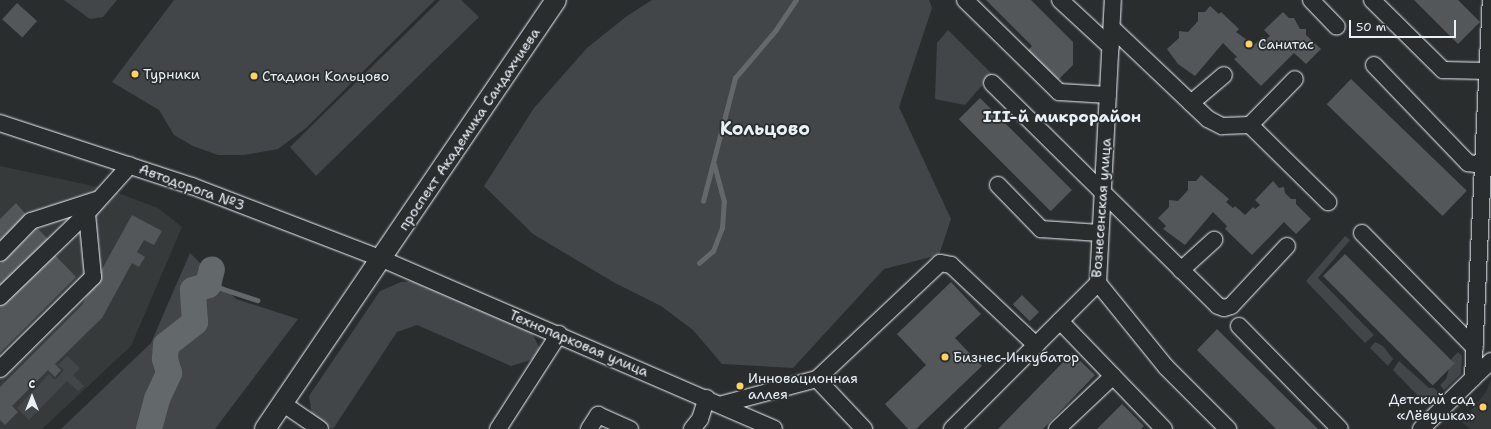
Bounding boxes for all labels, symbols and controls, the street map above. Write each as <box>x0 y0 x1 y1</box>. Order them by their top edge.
scale bar <box>1351 12 1458 38</box>
text: 50 m <box>1356 19 1386 35</box>
street label: проспект Академика Сандахчиева <box>395 25 543 233</box>
place label: Санитас <box>1258 36 1314 52</box>
marker: Санитас <box>1243 38 1255 50</box>
place label: Турники <box>143 66 200 82</box>
place label: Стадион Кольцово <box>262 68 389 84</box>
marker: Турники <box>130 69 140 79</box>
marker: Стадион Кольцово <box>249 71 259 81</box>
district label: III-й микрорайон <box>983 107 1141 127</box>
district label: Кольцово <box>720 118 810 140</box>
street label: Вознесенская улица <box>1088 138 1114 278</box>
street label: Автодорога №3 <box>137 160 247 214</box>
street label: Технопарковая улица <box>507 306 651 380</box>
place label: Бизнес-Инкубатор <box>953 349 1079 365</box>
marker: Бизнес-Инкубатор <box>940 352 950 362</box>
place label: Инновационная аллея <box>748 370 858 402</box>
north arrow <box>12 377 52 417</box>
text: С <box>29 377 35 392</box>
marker: Инновационная аллея <box>735 381 745 391</box>
place label: Детский сад «Лёвушка» <box>1389 391 1475 424</box>
marker: Детский сад «Лёвушка» <box>1478 402 1488 412</box>

